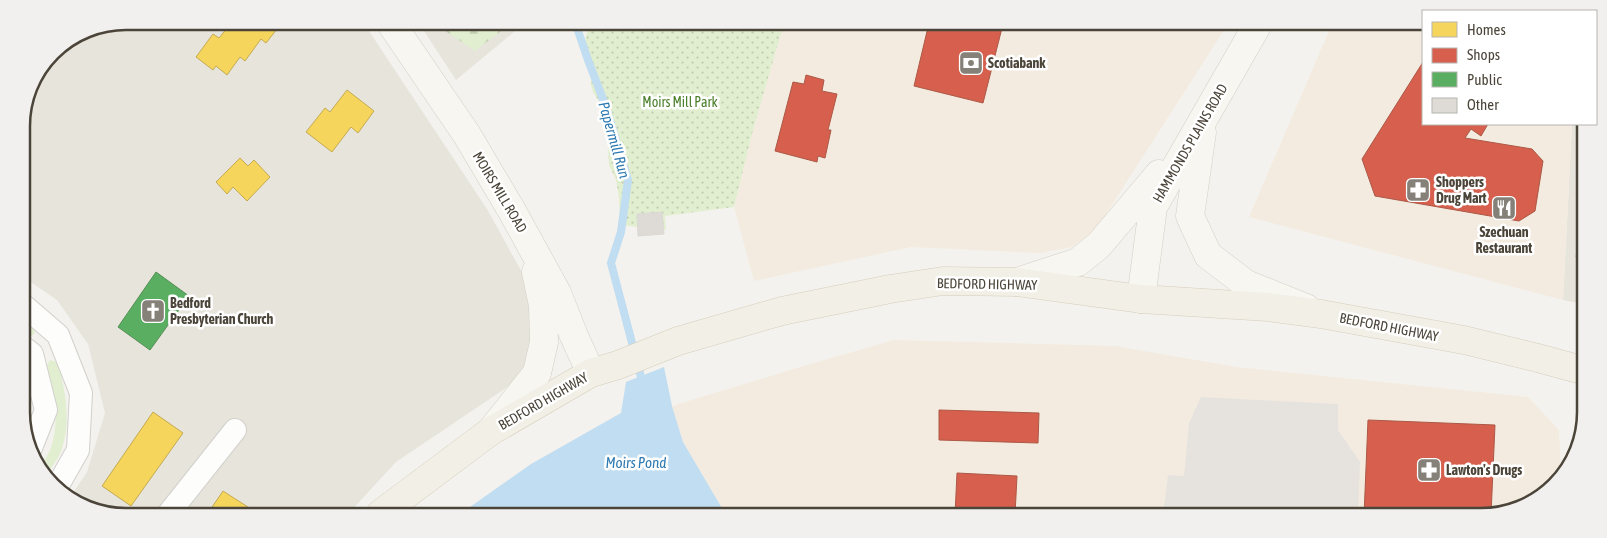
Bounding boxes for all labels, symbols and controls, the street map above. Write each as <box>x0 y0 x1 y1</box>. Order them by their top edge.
legend <box>1422 10 1597 125</box>
text: Homes <box>1467 21 1506 38</box>
text: Shops <box>1467 46 1500 63</box>
bank icon: Scotiabank <box>958 50 984 76</box>
place label: Scotiabank <box>988 55 1046 71</box>
text: Public <box>1467 71 1502 88</box>
street label: HAMMONDS PLAINS ROAD <box>1149 81 1231 205</box>
park label: Moirs Mill Park <box>642 94 718 110</box>
text: Other <box>1467 96 1499 113</box>
water label: Papermill Run <box>595 100 634 180</box>
street label: MOIRS MILL ROAD <box>470 149 530 235</box>
place label: Shoppers Drug Mart <box>1436 174 1487 206</box>
pharmacy icon: Shoppers Drug Mart <box>1405 177 1431 203</box>
restaurant icon: Szechuan Restaurant <box>1491 195 1517 221</box>
place label: Szechuan Restaurant <box>1476 224 1532 256</box>
street label: BEDFORD HIGHWAY <box>937 275 1038 293</box>
place label: Bedford Presbyterian Church <box>170 295 274 327</box>
church icon: Bedford Presbyterian Church <box>140 298 166 324</box>
street label: BEDFORD HIGHWAY <box>1338 310 1441 345</box>
street label: BEDFORD HIGHWAY <box>495 369 591 433</box>
water label: Moirs Pond <box>606 454 666 471</box>
pharmacy icon: Lawton's Drugs <box>1416 457 1442 483</box>
place label: Lawton's Drugs <box>1446 462 1522 478</box>

